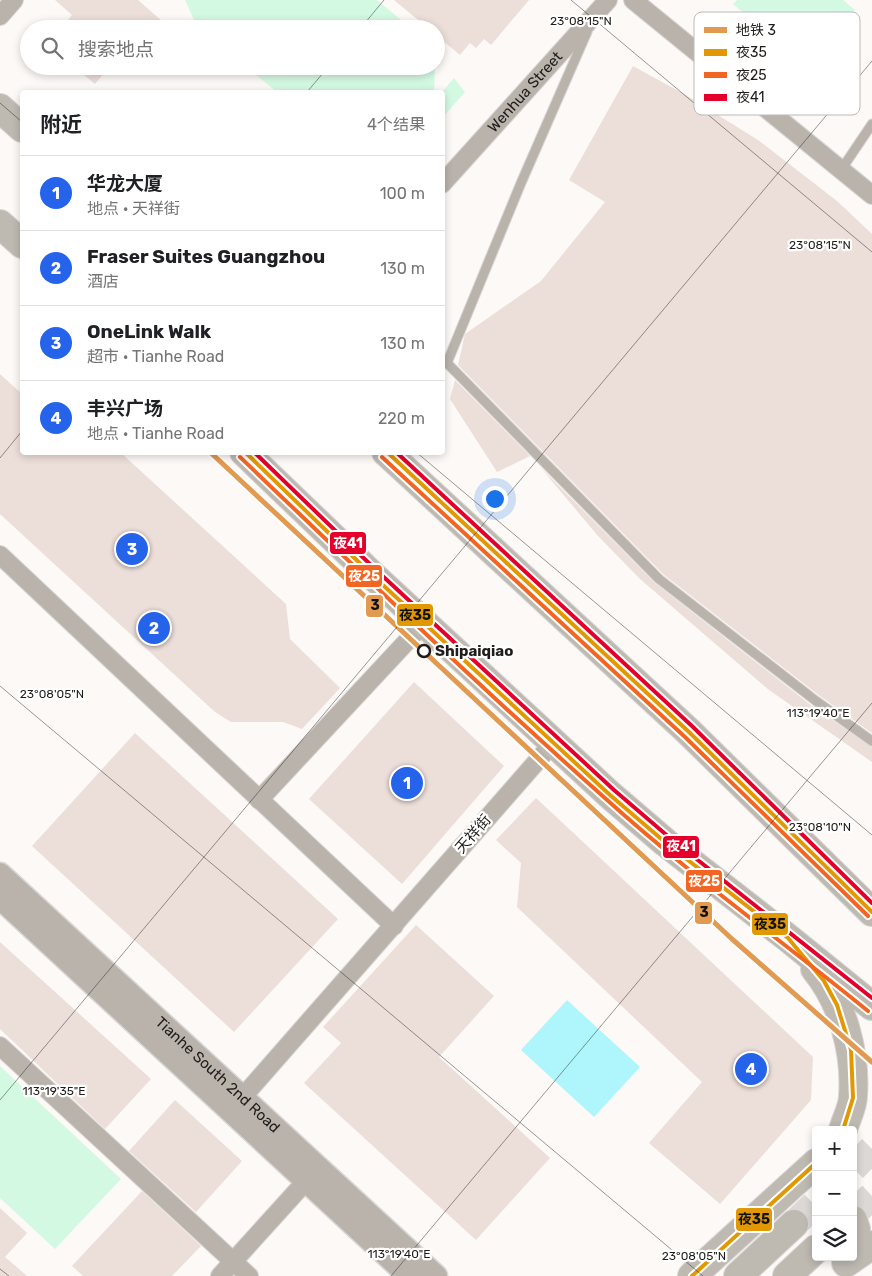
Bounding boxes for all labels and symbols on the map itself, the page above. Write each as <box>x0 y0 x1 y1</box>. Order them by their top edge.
legend <box>694 12 860 115</box>
text: 23°08'15"N <box>550 14 612 28</box>
text: 地铁 3 <box>736 22 776 39</box>
text: 夜35 <box>736 44 767 61</box>
street label: Wenhua Street <box>484 48 566 136</box>
text: 夜25 <box>736 67 767 84</box>
text: 夜41 <box>736 89 764 106</box>
text: 23°08'15"N <box>789 238 851 252</box>
your location <box>482 486 508 512</box>
pin: 3 <box>116 530 148 568</box>
line badge: 夜41 <box>329 531 367 555</box>
text: 夜41 <box>333 535 363 552</box>
line badge: 夜25 <box>345 564 383 588</box>
text: 夜25 <box>348 568 380 585</box>
line badge: 3 <box>365 594 384 618</box>
text: 3 <box>370 597 380 614</box>
line badge: 夜35 <box>396 603 434 627</box>
text: 夜35 <box>399 607 431 624</box>
pin: 2 <box>138 609 170 647</box>
place label: Shipaiqiao <box>435 642 513 660</box>
marker: Shipaiqiao <box>417 644 431 658</box>
text: 23°08'05"N <box>20 687 84 701</box>
text: 113°19'40"E <box>786 706 850 720</box>
pin: 1 <box>391 764 423 802</box>
street label: 天祥街 <box>451 811 495 857</box>
text: 23°08'10"N <box>789 820 851 834</box>
line badge: 夜41 <box>662 835 700 859</box>
text: 夜41 <box>666 838 696 855</box>
line badge: 夜25 <box>685 869 723 893</box>
text: 夜25 <box>688 873 720 890</box>
line badge: 3 <box>694 901 713 925</box>
text: 3 <box>699 904 709 921</box>
line badge: 夜35 <box>751 912 789 936</box>
text: 夜35 <box>754 916 786 933</box>
street label: Tianhe South 2nd Road <box>152 1013 284 1136</box>
pin: 4 <box>735 1050 767 1088</box>
text: 113°19'35"E <box>22 1084 86 1098</box>
line badge: 夜35 <box>735 1207 773 1232</box>
text: 夜35 <box>738 1211 770 1228</box>
text: 113°19'40"E <box>367 1247 431 1261</box>
text: 23°08'05"N <box>662 1249 726 1263</box>

